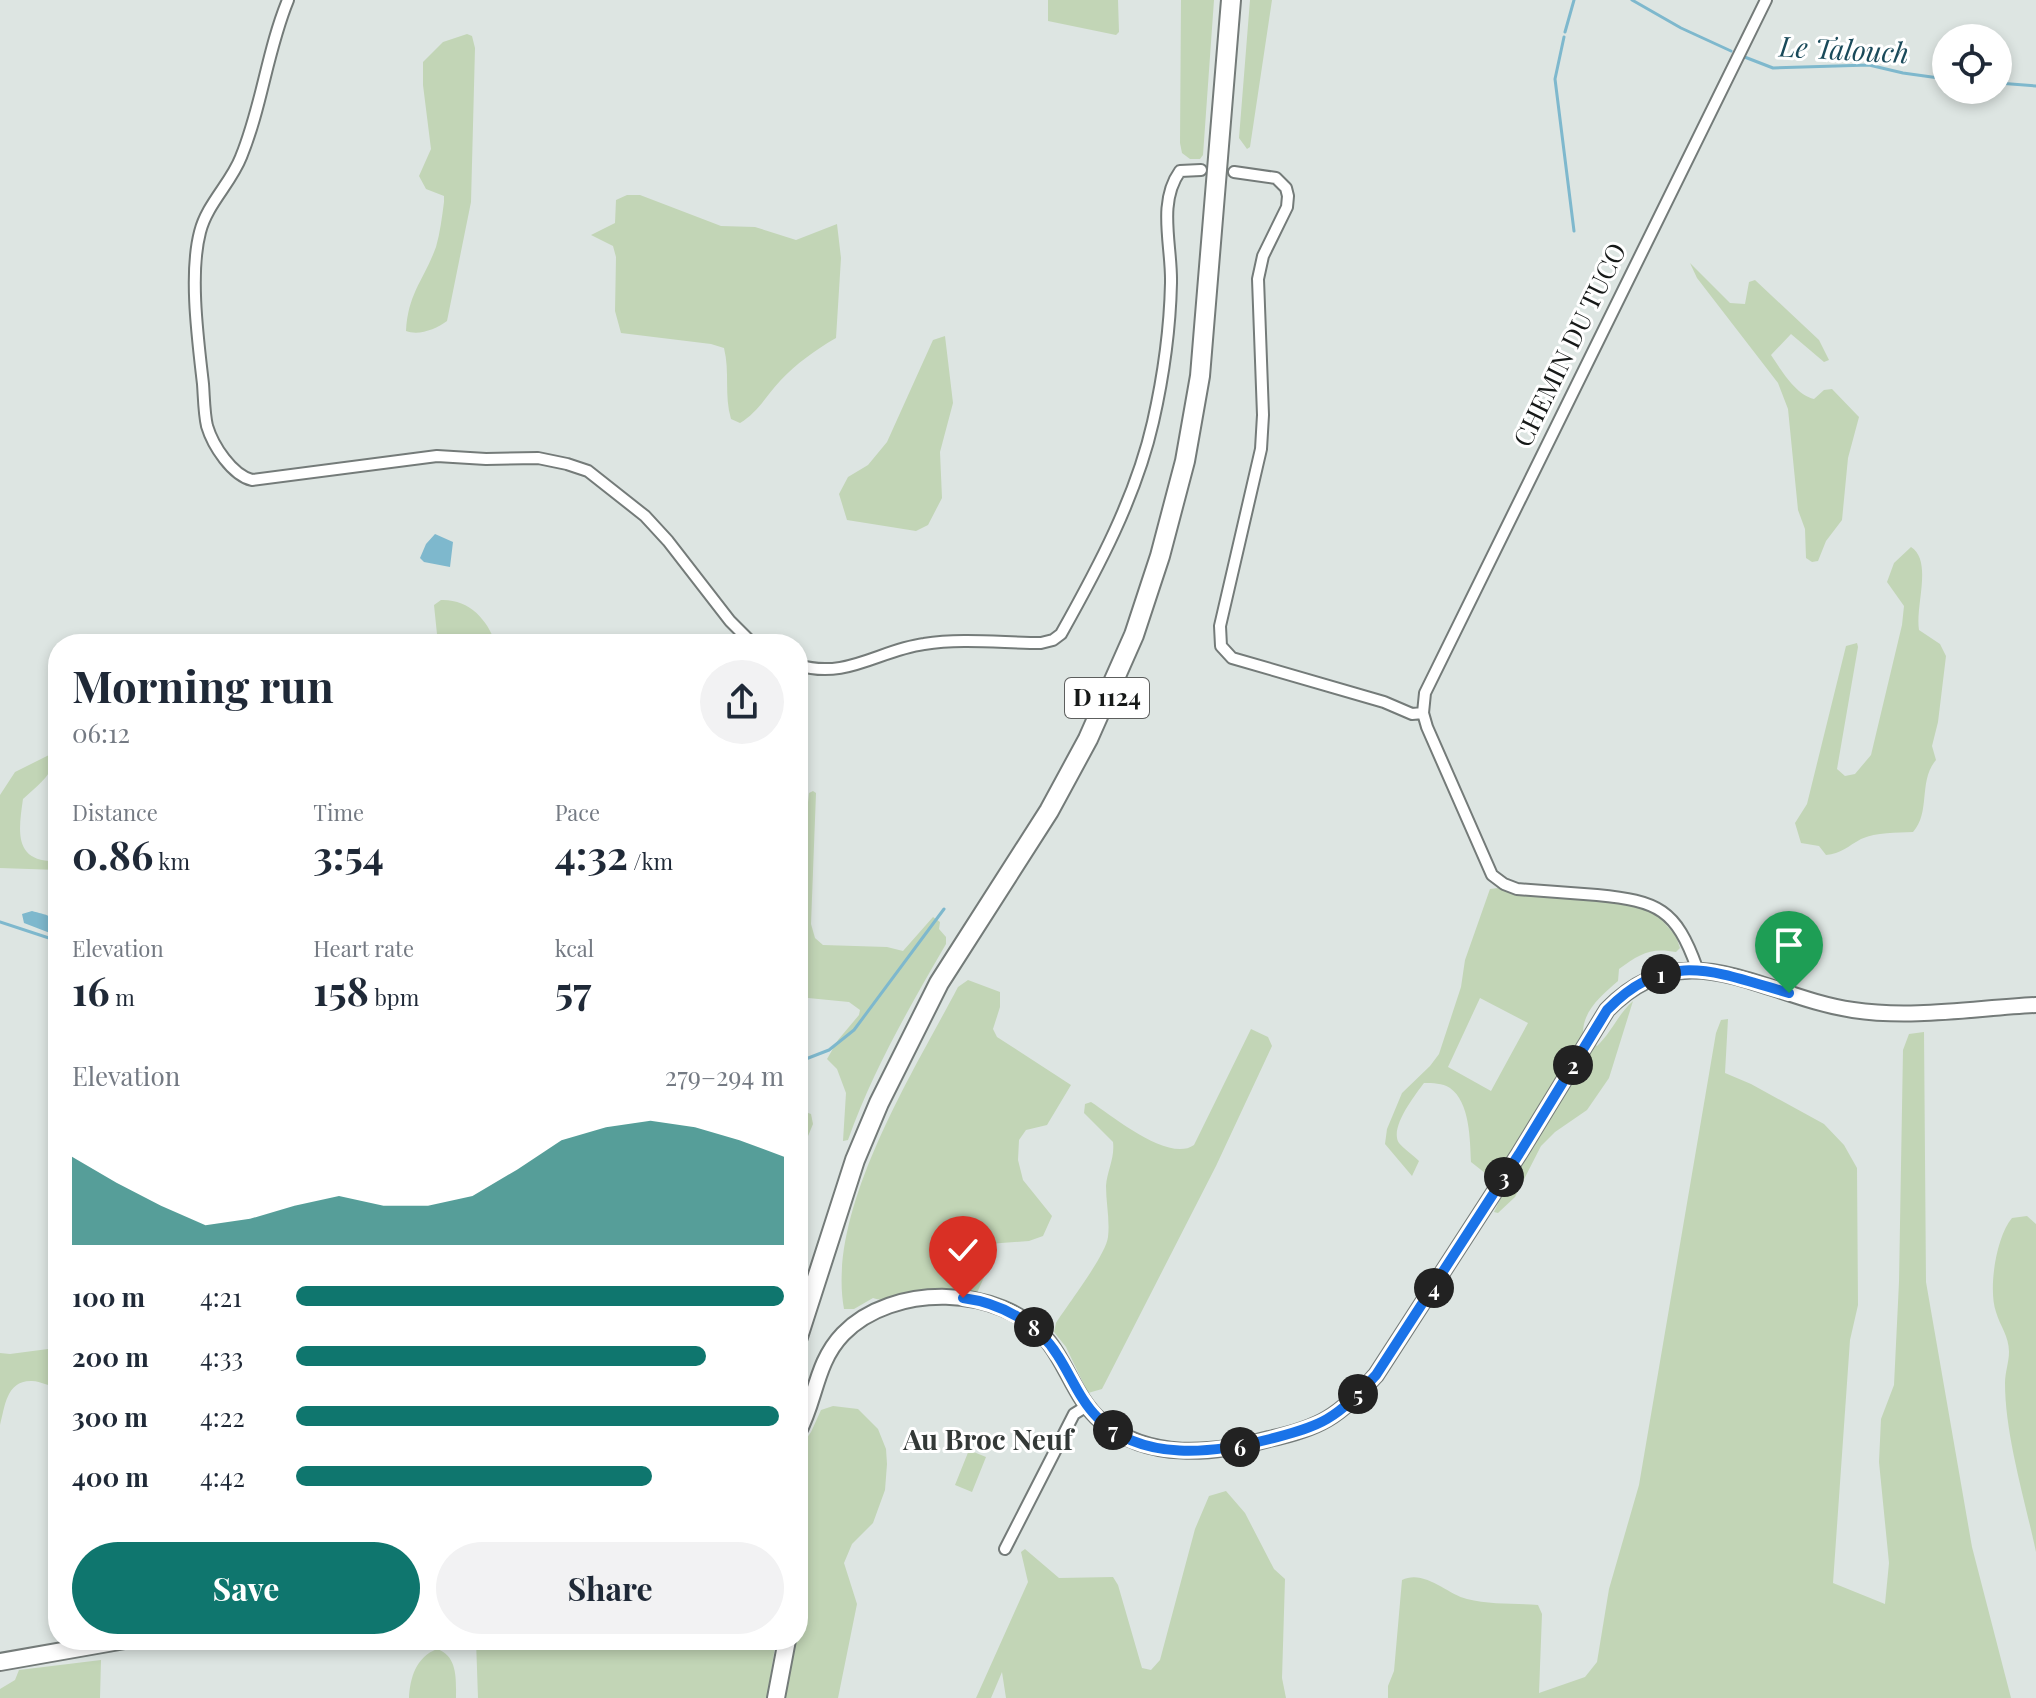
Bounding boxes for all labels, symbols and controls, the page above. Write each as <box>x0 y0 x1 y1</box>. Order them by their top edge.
map controls <box>1932 24 2012 104</box>
button: locate <box>1932 24 2012 104</box>
water label: Le Talouch <box>1777 27 1910 70</box>
street label: CHEMIN DU TUCO <box>1504 237 1633 452</box>
text: Morning run <box>72 655 334 714</box>
button: share <box>700 660 784 744</box>
road number: D 1124 <box>1065 678 1149 718</box>
text: 06:12 <box>72 715 130 750</box>
text: Distance <box>72 797 158 827</box>
text: Time <box>313 797 364 827</box>
text: Pace <box>555 797 600 827</box>
text: 0.86 <box>72 827 153 880</box>
text: 3:54 <box>313 827 384 880</box>
text: 4:32 <box>555 827 628 880</box>
text: km <box>153 846 190 876</box>
text: /km <box>628 846 673 876</box>
pin <box>1755 911 1823 993</box>
icon: arrive <box>1767 923 1811 967</box>
text: Elevation <box>72 933 164 963</box>
text: Heart rate <box>313 933 414 963</box>
text: kcal <box>555 933 594 963</box>
pin: 1 <box>1641 954 1681 994</box>
text: 1 <box>1657 959 1665 989</box>
text: 16 <box>72 963 110 1016</box>
text: 158 <box>313 963 369 1016</box>
text: 57 <box>555 963 591 1016</box>
text: m <box>110 982 135 1012</box>
text: bpm <box>369 982 419 1012</box>
pin: 2 <box>1553 1045 1593 1085</box>
text: 2 <box>1567 1050 1579 1080</box>
text: Elevation <box>72 1058 180 1093</box>
text: 279–294 m <box>665 1058 784 1093</box>
pin: 3 <box>1484 1157 1524 1197</box>
text: 3 <box>1499 1162 1509 1192</box>
pin <box>929 1216 997 1298</box>
icon: check <box>941 1228 985 1272</box>
pin: 4 <box>1414 1268 1454 1308</box>
text: 4 <box>1428 1273 1440 1303</box>
text: 100 m <box>72 1279 145 1314</box>
text: 4:21 <box>200 1279 242 1314</box>
pin: 8 <box>1014 1307 1054 1347</box>
text: 8 <box>1028 1312 1040 1342</box>
text: 200 m <box>72 1339 149 1374</box>
text: 4:33 <box>200 1339 243 1374</box>
pin: 5 <box>1338 1374 1378 1414</box>
text: 5 <box>1353 1379 1363 1409</box>
text: 300 m <box>72 1399 148 1434</box>
text: 4:22 <box>200 1399 245 1434</box>
pin: 7 <box>1093 1410 1133 1450</box>
text: 7 <box>1108 1415 1118 1445</box>
district label: Au Broc Neuf <box>902 1420 1076 1457</box>
pin: 6 <box>1220 1427 1260 1467</box>
text: 6 <box>1234 1432 1246 1462</box>
text: 400 m <box>72 1459 149 1494</box>
text: 4:42 <box>200 1459 245 1494</box>
button: Save <box>72 1542 420 1634</box>
button: Share <box>436 1542 784 1634</box>

